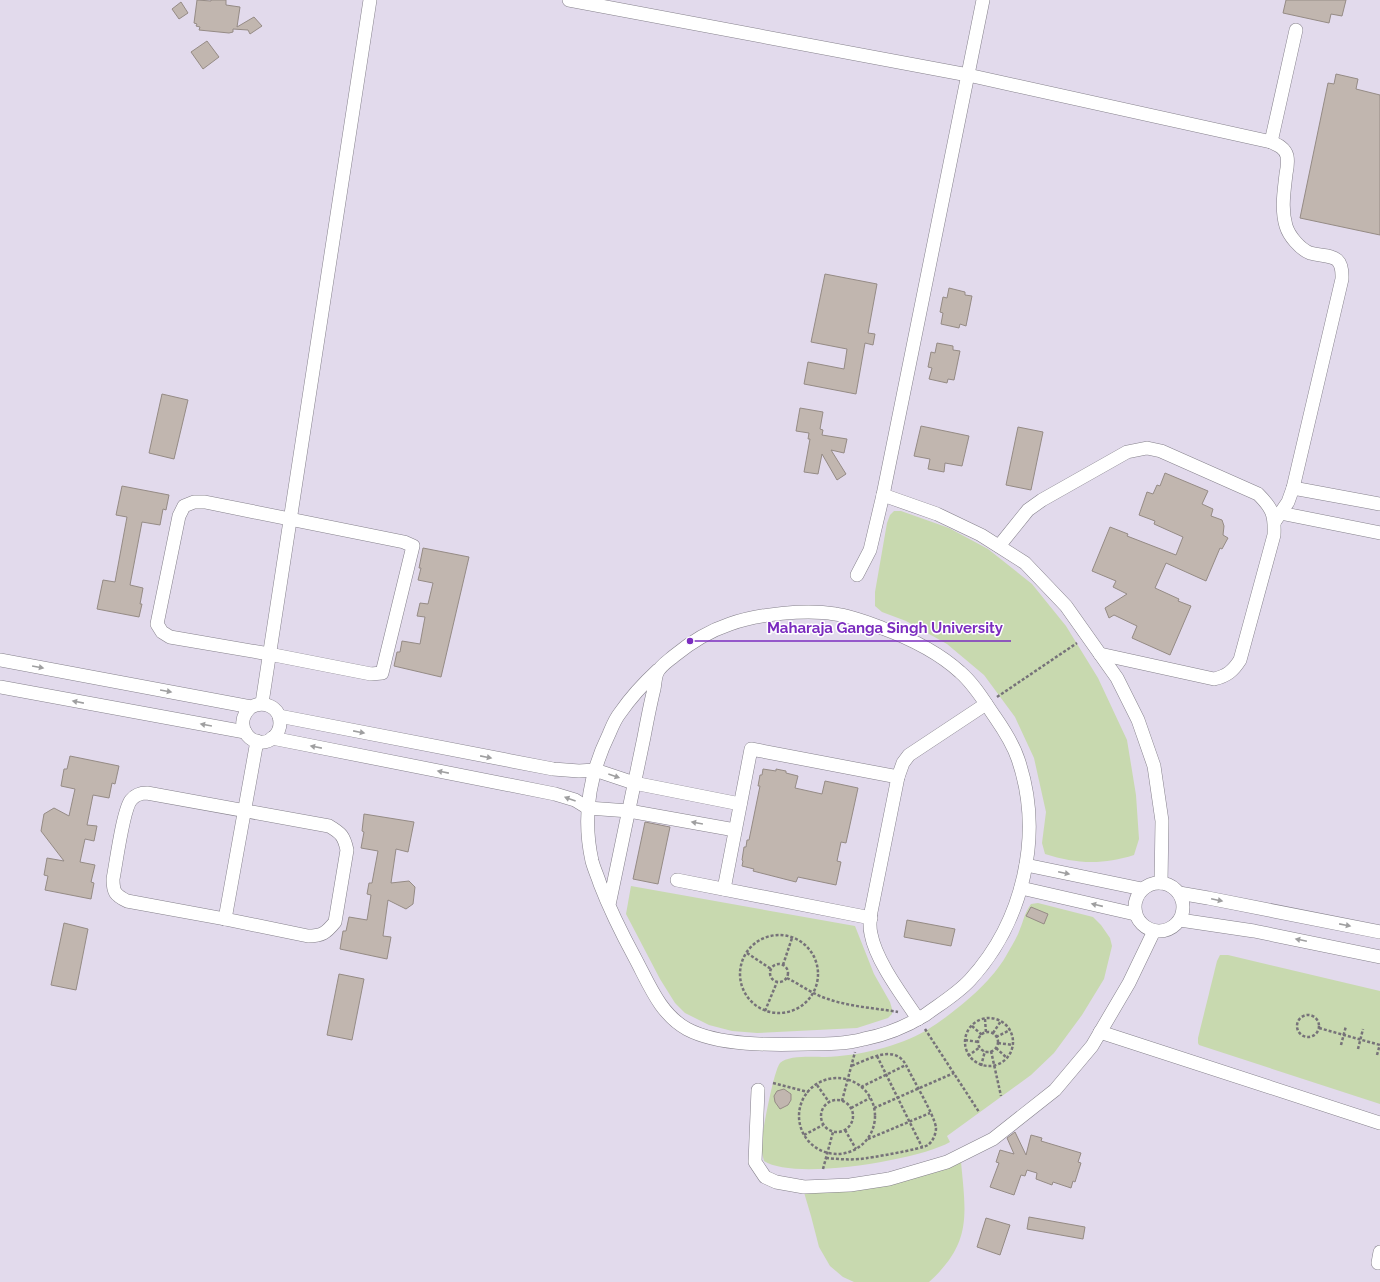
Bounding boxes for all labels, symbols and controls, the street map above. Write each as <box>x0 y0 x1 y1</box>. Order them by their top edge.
callout: Maharaja Ganga Singh University <box>759 614 1011 641</box>
text: Maharaja Ganga Singh University <box>767 619 1004 637</box>
one-way arrow <box>32 665 44 671</box>
one-way arrow <box>160 688 172 694</box>
one-way arrow <box>72 699 84 705</box>
one-way arrow <box>200 722 212 728</box>
one-way arrow <box>352 729 365 735</box>
one-way arrow <box>310 744 322 750</box>
one-way arrow <box>480 754 492 760</box>
one-way arrow <box>437 769 450 775</box>
one-way arrow <box>608 773 620 779</box>
one-way arrow <box>564 795 576 801</box>
one-way arrow <box>691 820 703 826</box>
one-way arrow <box>1058 870 1070 876</box>
one-way arrow <box>1211 897 1223 903</box>
one-way arrow <box>1091 902 1103 908</box>
one-way arrow <box>1338 922 1351 928</box>
one-way arrow <box>1295 937 1307 943</box>

